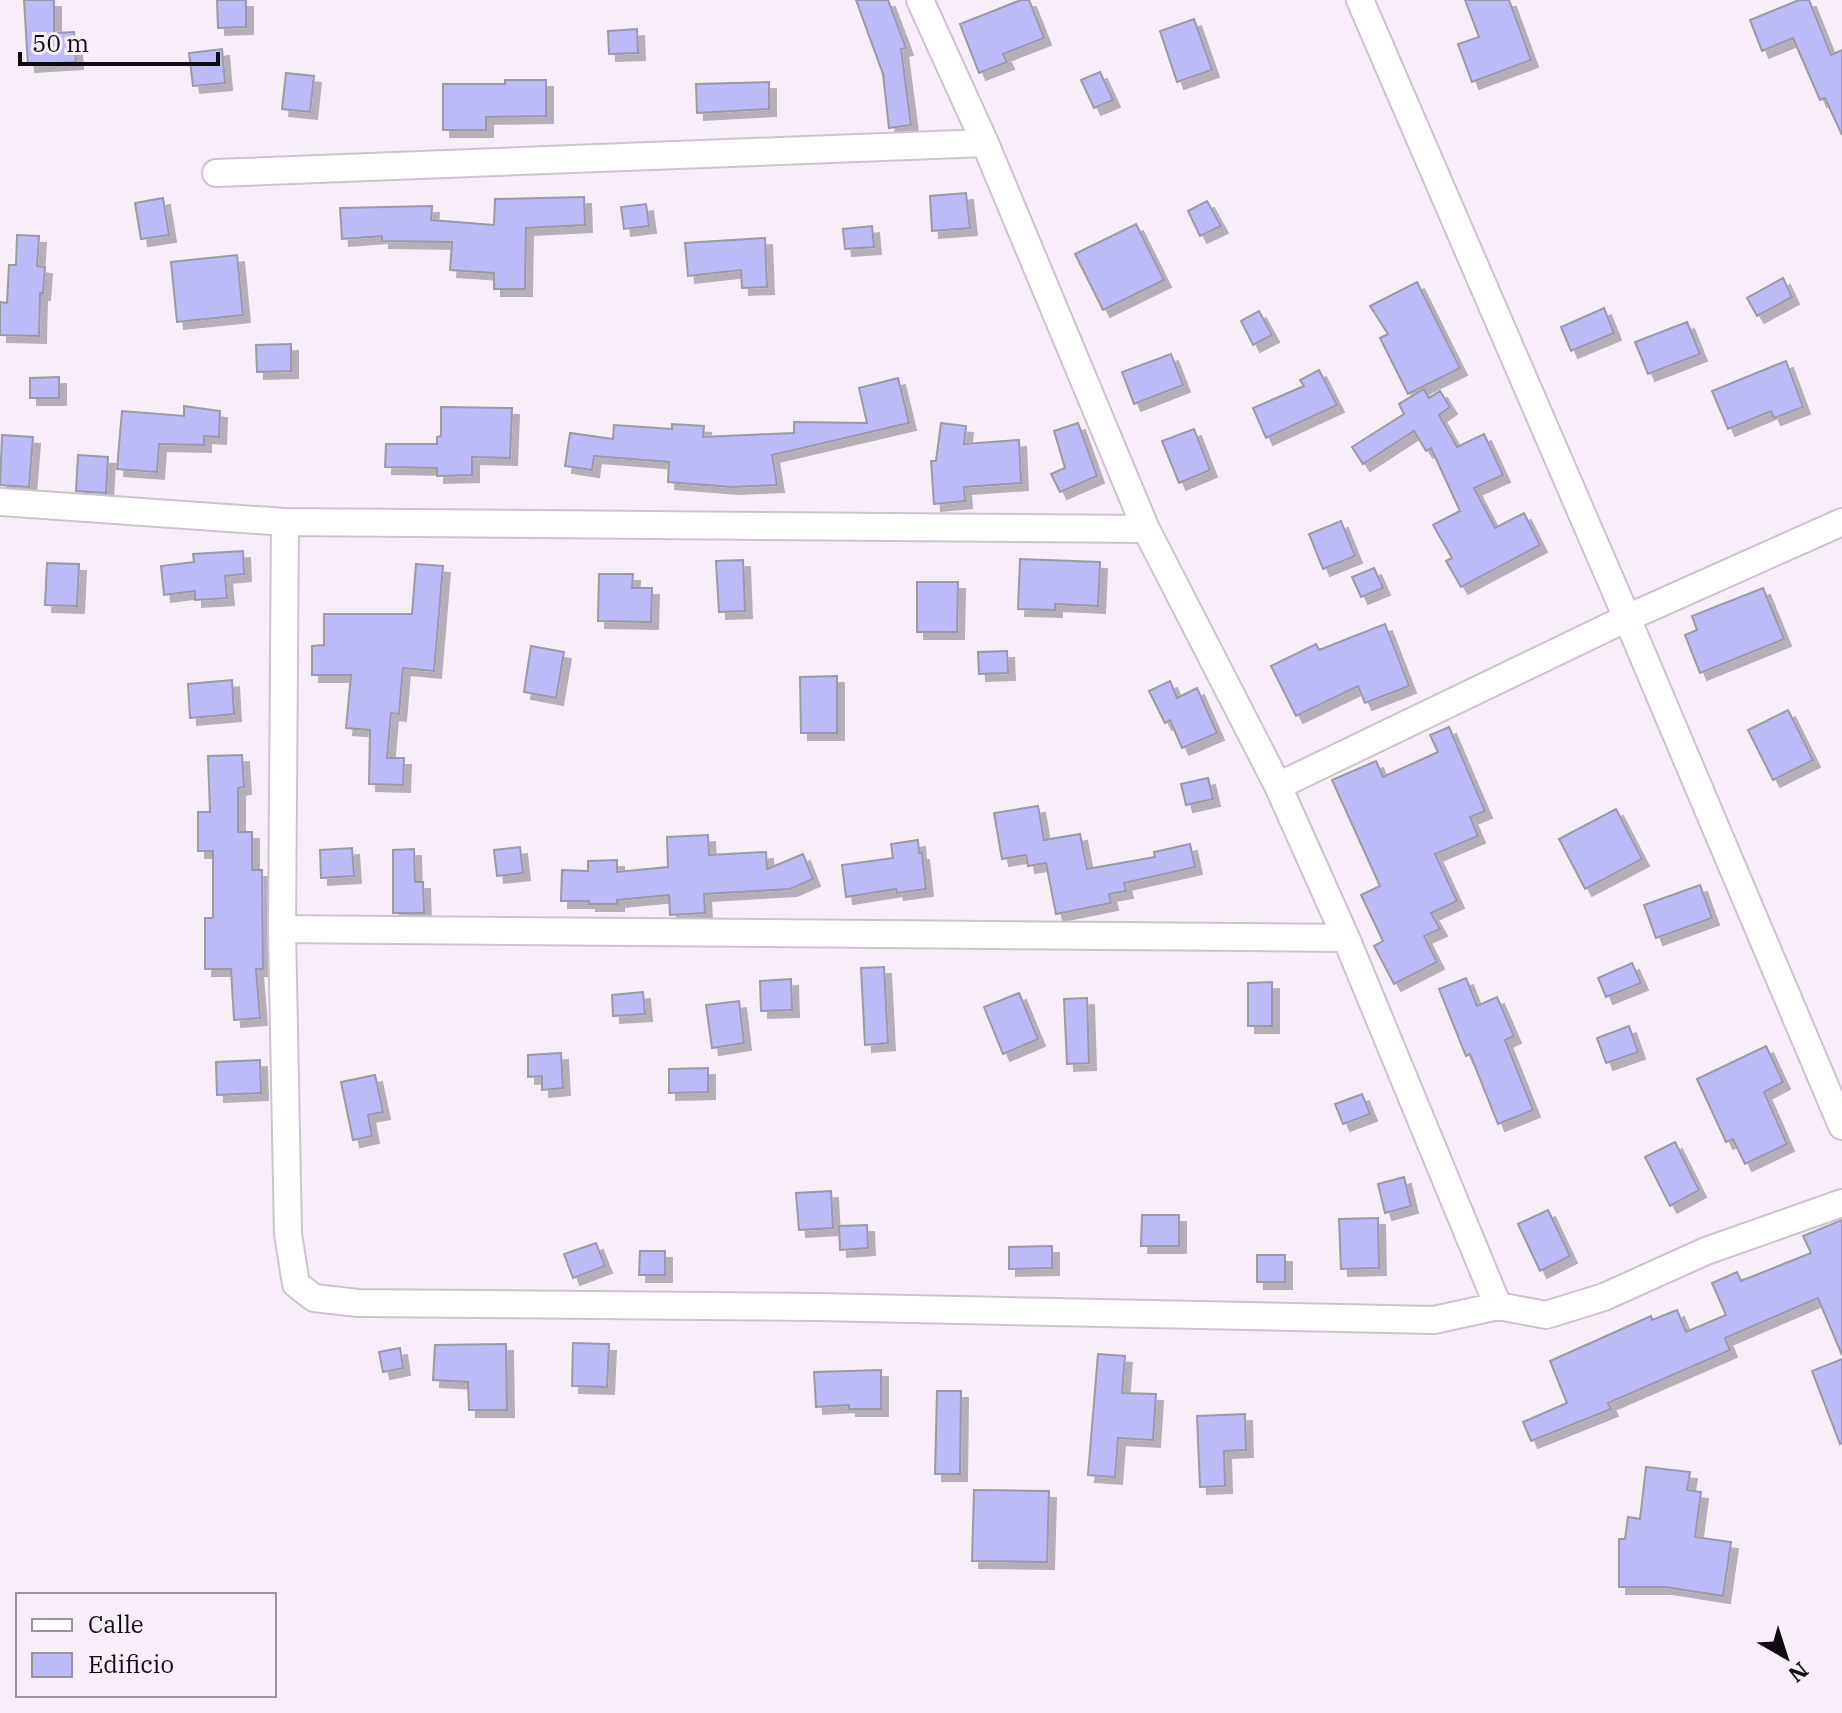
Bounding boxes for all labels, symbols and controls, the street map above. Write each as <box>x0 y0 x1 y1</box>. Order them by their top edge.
scale bar <box>20 16 218 66</box>
text: 50 m <box>32 27 89 59</box>
legend <box>16 1593 276 1697</box>
text: Calle <box>88 1608 144 1640</box>
north arrow <box>1746 1617 1826 1697</box>
text: Edificio <box>88 1648 174 1680</box>
text: N <box>1783 1656 1815 1690</box>

